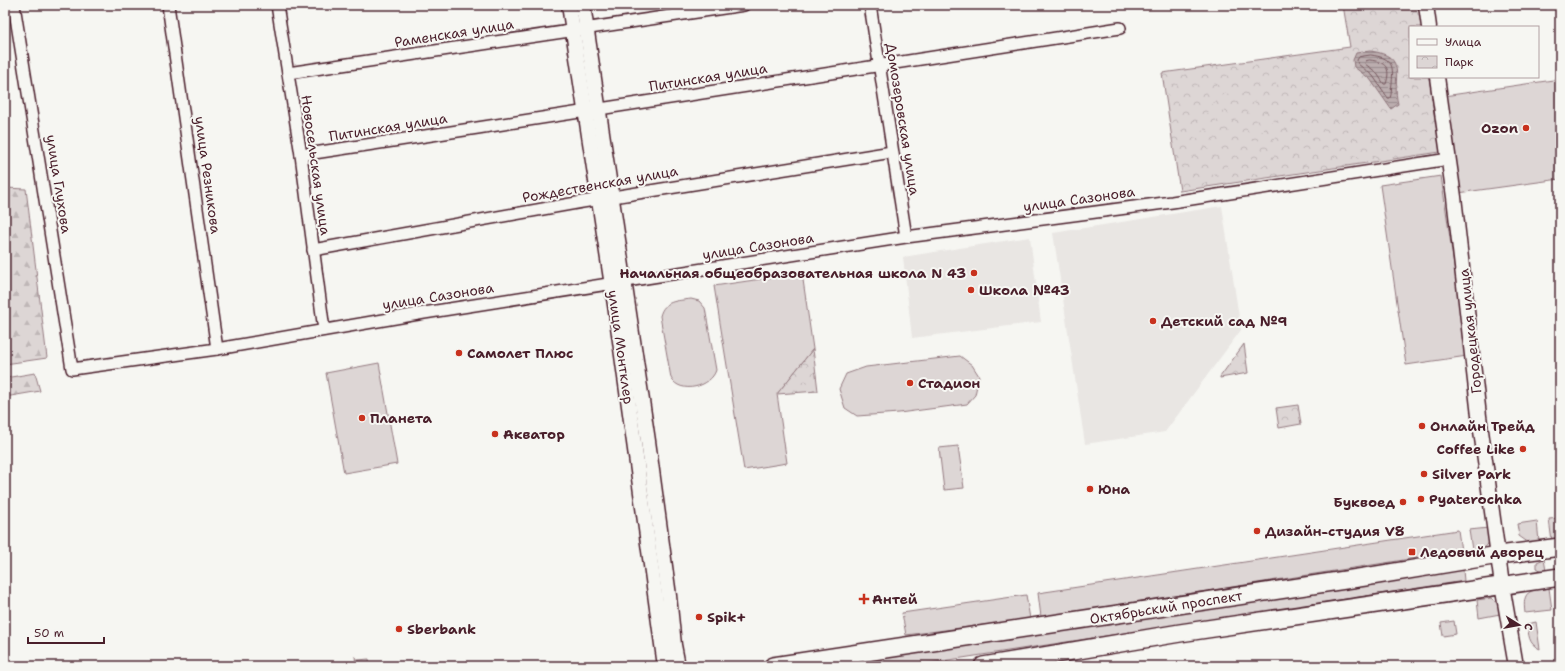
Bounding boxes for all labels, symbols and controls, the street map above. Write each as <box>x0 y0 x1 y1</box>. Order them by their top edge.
street label: Раменская улица <box>393 15 515 51</box>
legend <box>1409 26 1539 78</box>
text: Улица <box>1445 34 1482 50</box>
street label: Домозеровская улица <box>882 42 924 197</box>
text: Парк <box>1445 54 1474 70</box>
street label: Питинская улица <box>648 59 769 95</box>
street label: Новосельская улица <box>297 94 335 237</box>
street label: Питинская улица <box>328 109 449 145</box>
street label: улица Резникова <box>191 115 225 235</box>
place label: Ozon <box>1481 119 1518 137</box>
marker: Ozon <box>1521 123 1531 133</box>
street label: улица Глухова <box>42 133 76 235</box>
street label: Рождественская улица <box>521 161 680 207</box>
street label: улица Сазонова <box>1022 182 1136 216</box>
street label: улица Сазонова <box>701 228 815 264</box>
place label: Начальная общеобразовательная школа N 43 <box>619 264 966 282</box>
street label: Городецкая улица <box>1454 267 1486 394</box>
marker: Начальная общеобразовательная школа N 43 <box>969 268 979 278</box>
street label: улица Сазонова <box>381 278 495 314</box>
place label: Школа №43 <box>979 281 1070 299</box>
marker: Школа №43 <box>966 285 976 295</box>
street label: улица Монтклер <box>604 289 638 405</box>
place label: Детский сад №9 <box>1161 312 1287 330</box>
marker: Детский сад №9 <box>1148 316 1158 326</box>
place label: Самолет Плюс <box>467 344 574 362</box>
marker: Самолет Плюс <box>454 348 464 358</box>
place label: Стадион <box>918 374 980 392</box>
marker: Стадион <box>905 378 915 388</box>
place label: Планета <box>370 409 432 427</box>
marker: Планета <box>357 413 367 423</box>
place label: Онлайн Трейд <box>1430 417 1535 435</box>
marker: Онлайн Трейд <box>1417 421 1427 431</box>
place label: Акватор <box>503 425 565 443</box>
marker: Акватор <box>490 429 500 439</box>
place label: Coffee Like <box>1437 440 1515 458</box>
marker: Coffee Like <box>1518 444 1528 454</box>
place label: Silver Park <box>1432 465 1511 483</box>
marker: Silver Park <box>1419 469 1429 479</box>
place label: Юна <box>1098 480 1131 498</box>
marker: Юна <box>1085 484 1095 494</box>
place label: Pyaterochka <box>1429 490 1522 508</box>
place label: Буквоед <box>1333 493 1395 511</box>
marker: Pyaterochka <box>1416 494 1426 504</box>
marker: Буквоед <box>1398 497 1408 507</box>
place label: Дизайн-студия V8 <box>1265 522 1405 540</box>
marker: Дизайн-студия V8 <box>1252 526 1262 536</box>
place label: Ледовый дворец <box>1420 543 1544 561</box>
marker: Ледовый дворец <box>1407 547 1417 557</box>
street label: Октябрьский проспект <box>1088 586 1245 628</box>
place label: Антей <box>872 590 918 608</box>
marker: Антей <box>859 594 869 604</box>
north arrow <box>1499 605 1539 645</box>
place label: Spik+ <box>707 608 746 626</box>
marker: Spik+ <box>694 612 704 622</box>
scale bar <box>28 619 104 645</box>
place label: Sberbank <box>407 620 476 638</box>
text: С <box>1520 622 1536 632</box>
marker: Sberbank <box>394 624 404 634</box>
text: 50 m <box>34 625 64 641</box>

